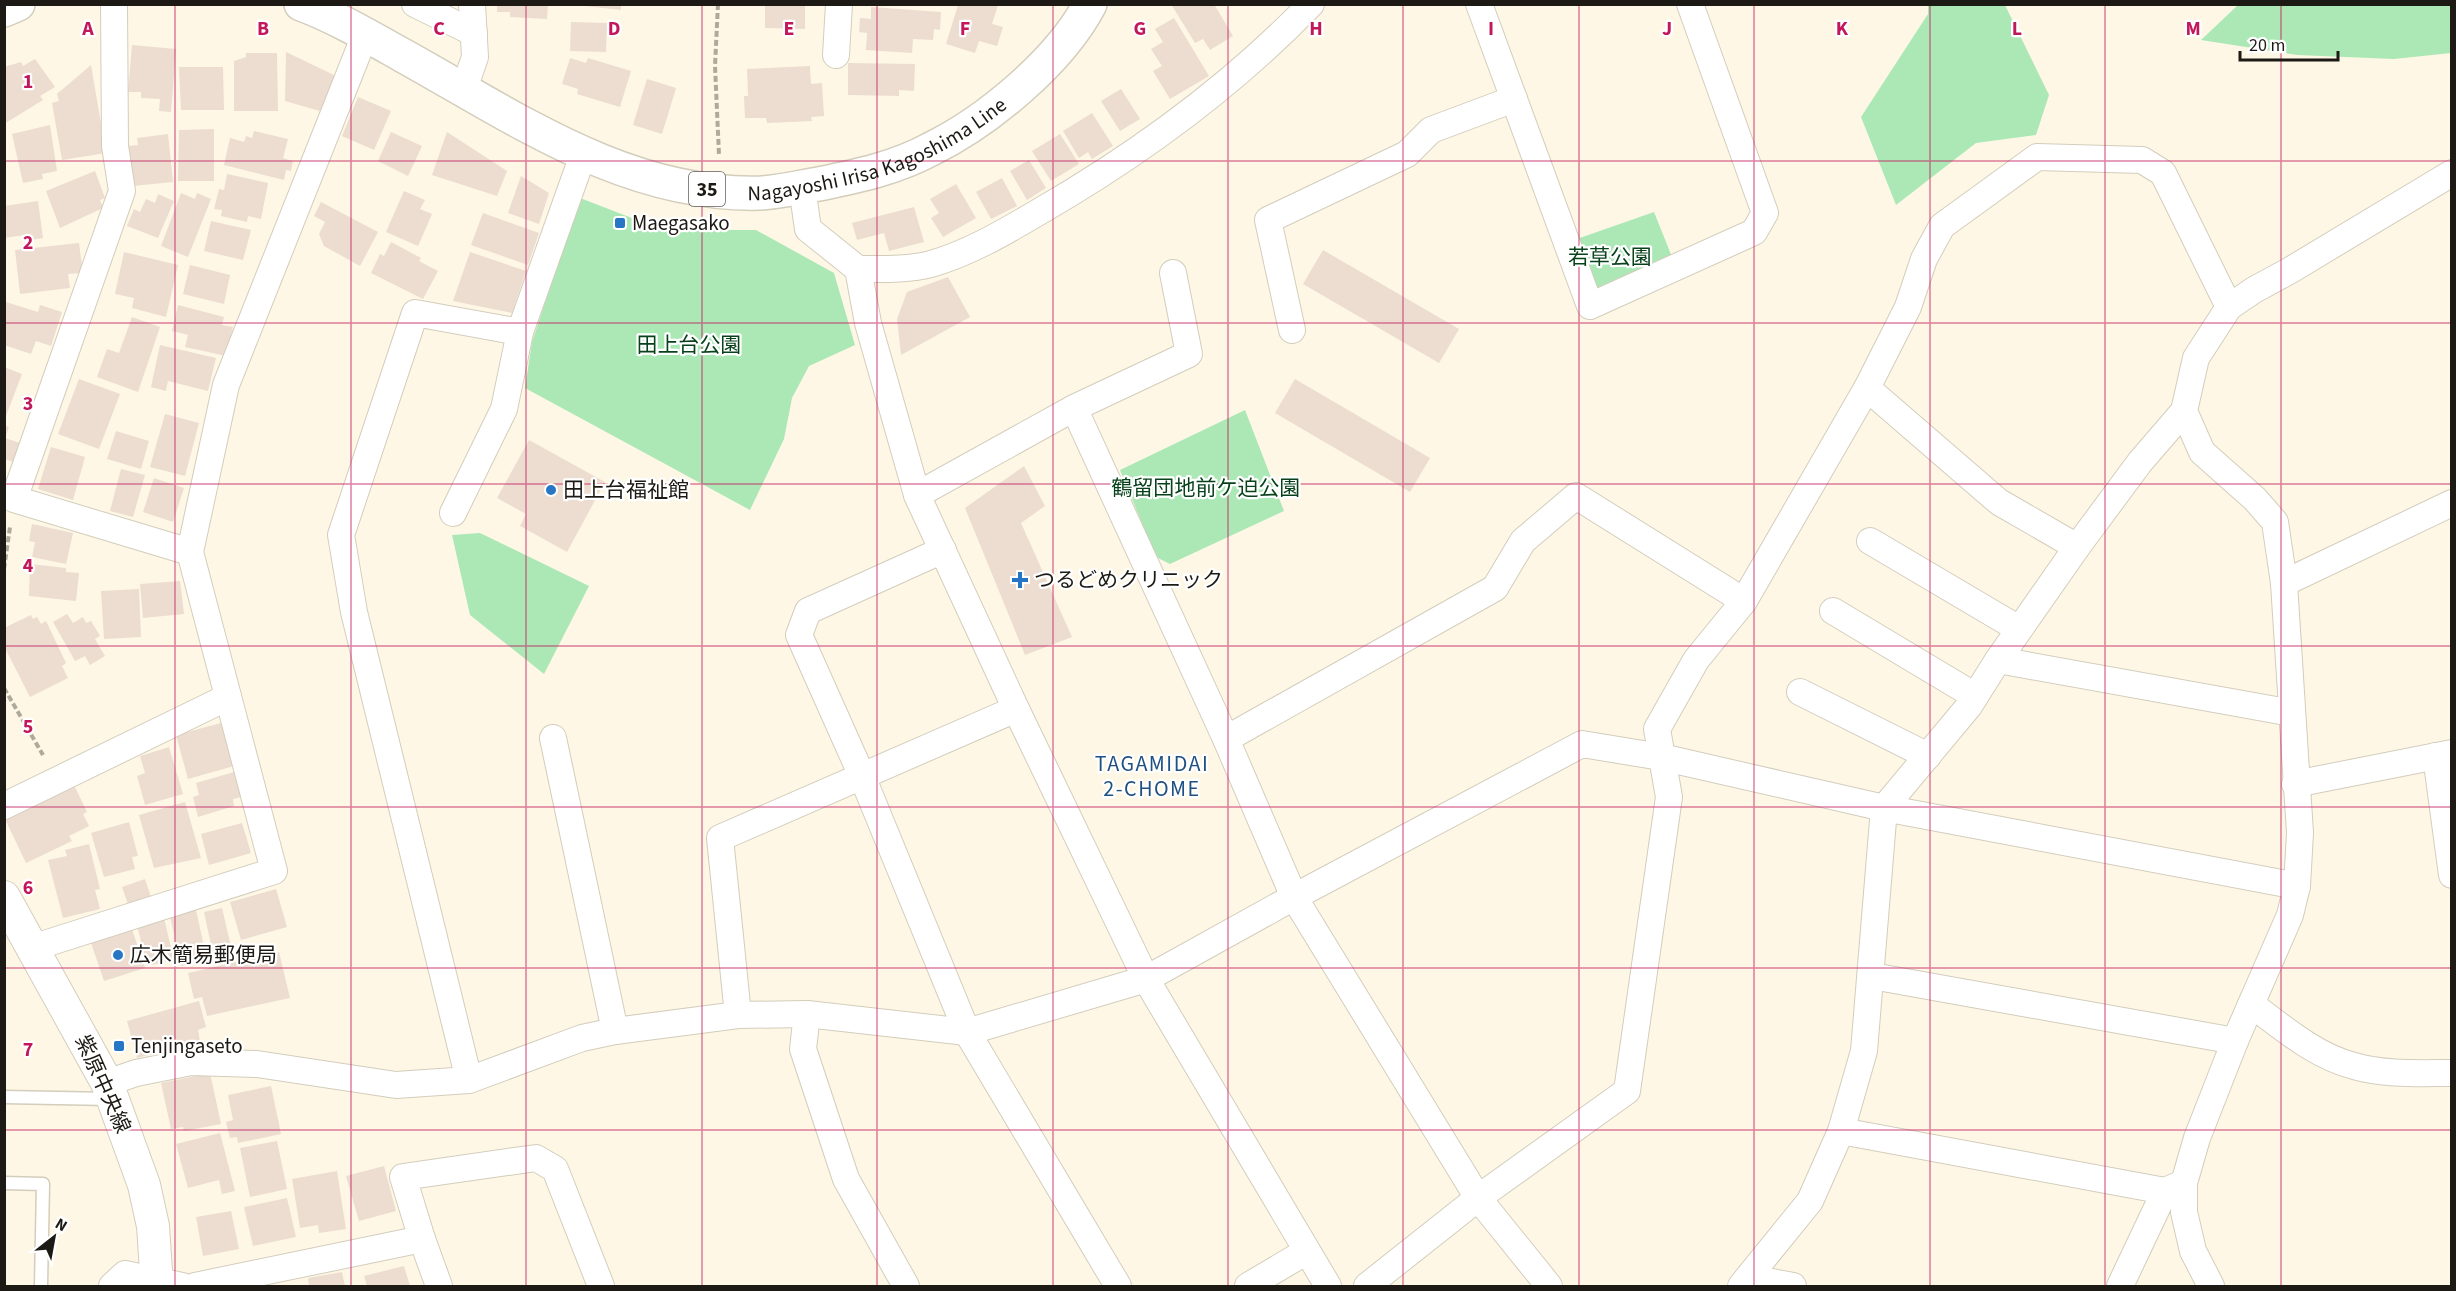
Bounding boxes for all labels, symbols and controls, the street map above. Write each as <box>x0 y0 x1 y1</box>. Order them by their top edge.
text: A <box>81 15 94 43</box>
text: B <box>257 15 269 43</box>
text: C <box>433 15 445 43</box>
text: D <box>608 15 620 43</box>
text: E <box>784 15 794 43</box>
text: F <box>960 15 970 43</box>
text: G <box>1134 15 1146 43</box>
text: H <box>1309 15 1323 43</box>
text: I <box>1488 15 1494 43</box>
text: J <box>1662 15 1672 43</box>
text: K <box>1836 15 1849 43</box>
text: L <box>2012 15 2022 43</box>
text: M <box>2185 15 2201 43</box>
scale bar <box>2240 24 2338 62</box>
text: 20 m <box>2249 33 2285 58</box>
text: 1 <box>23 68 33 96</box>
street label: Nagayoshi Irisa Kagoshima Line <box>747 90 1013 208</box>
road number: 35 <box>689 172 725 206</box>
place label: Maegasako <box>632 208 730 238</box>
marker: Maegasako <box>613 216 627 230</box>
text: 2 <box>23 229 33 257</box>
park label: 若草公園 <box>1568 242 1652 272</box>
park label: 田上台公園 <box>637 330 742 360</box>
text: 3 <box>23 390 33 418</box>
park label: 鶴留団地前ケ迫公園 <box>1112 473 1301 503</box>
place label: 田上台福祉館 <box>563 475 689 505</box>
marker: 田上台福祉館 <box>544 483 558 497</box>
text: 4 <box>23 552 34 580</box>
place label: つるどめクリニック <box>1034 565 1223 595</box>
marker: つるどめクリニック <box>1011 571 1029 589</box>
text: 5 <box>23 713 33 741</box>
district label: TAGAMIDAI 2-CHOME <box>1095 748 1209 805</box>
text: 6 <box>23 874 33 902</box>
place label: 広木簡易郵便局 <box>130 940 277 970</box>
marker: 広木簡易郵便局 <box>111 948 125 962</box>
street label: 紫原中央線 <box>68 1030 138 1138</box>
place label: Tenjingaseto <box>131 1031 243 1061</box>
text: 7 <box>23 1036 33 1064</box>
marker: Tenjingaseto <box>112 1039 126 1053</box>
north arrow <box>24 1207 84 1267</box>
text: N <box>51 1213 71 1237</box>

